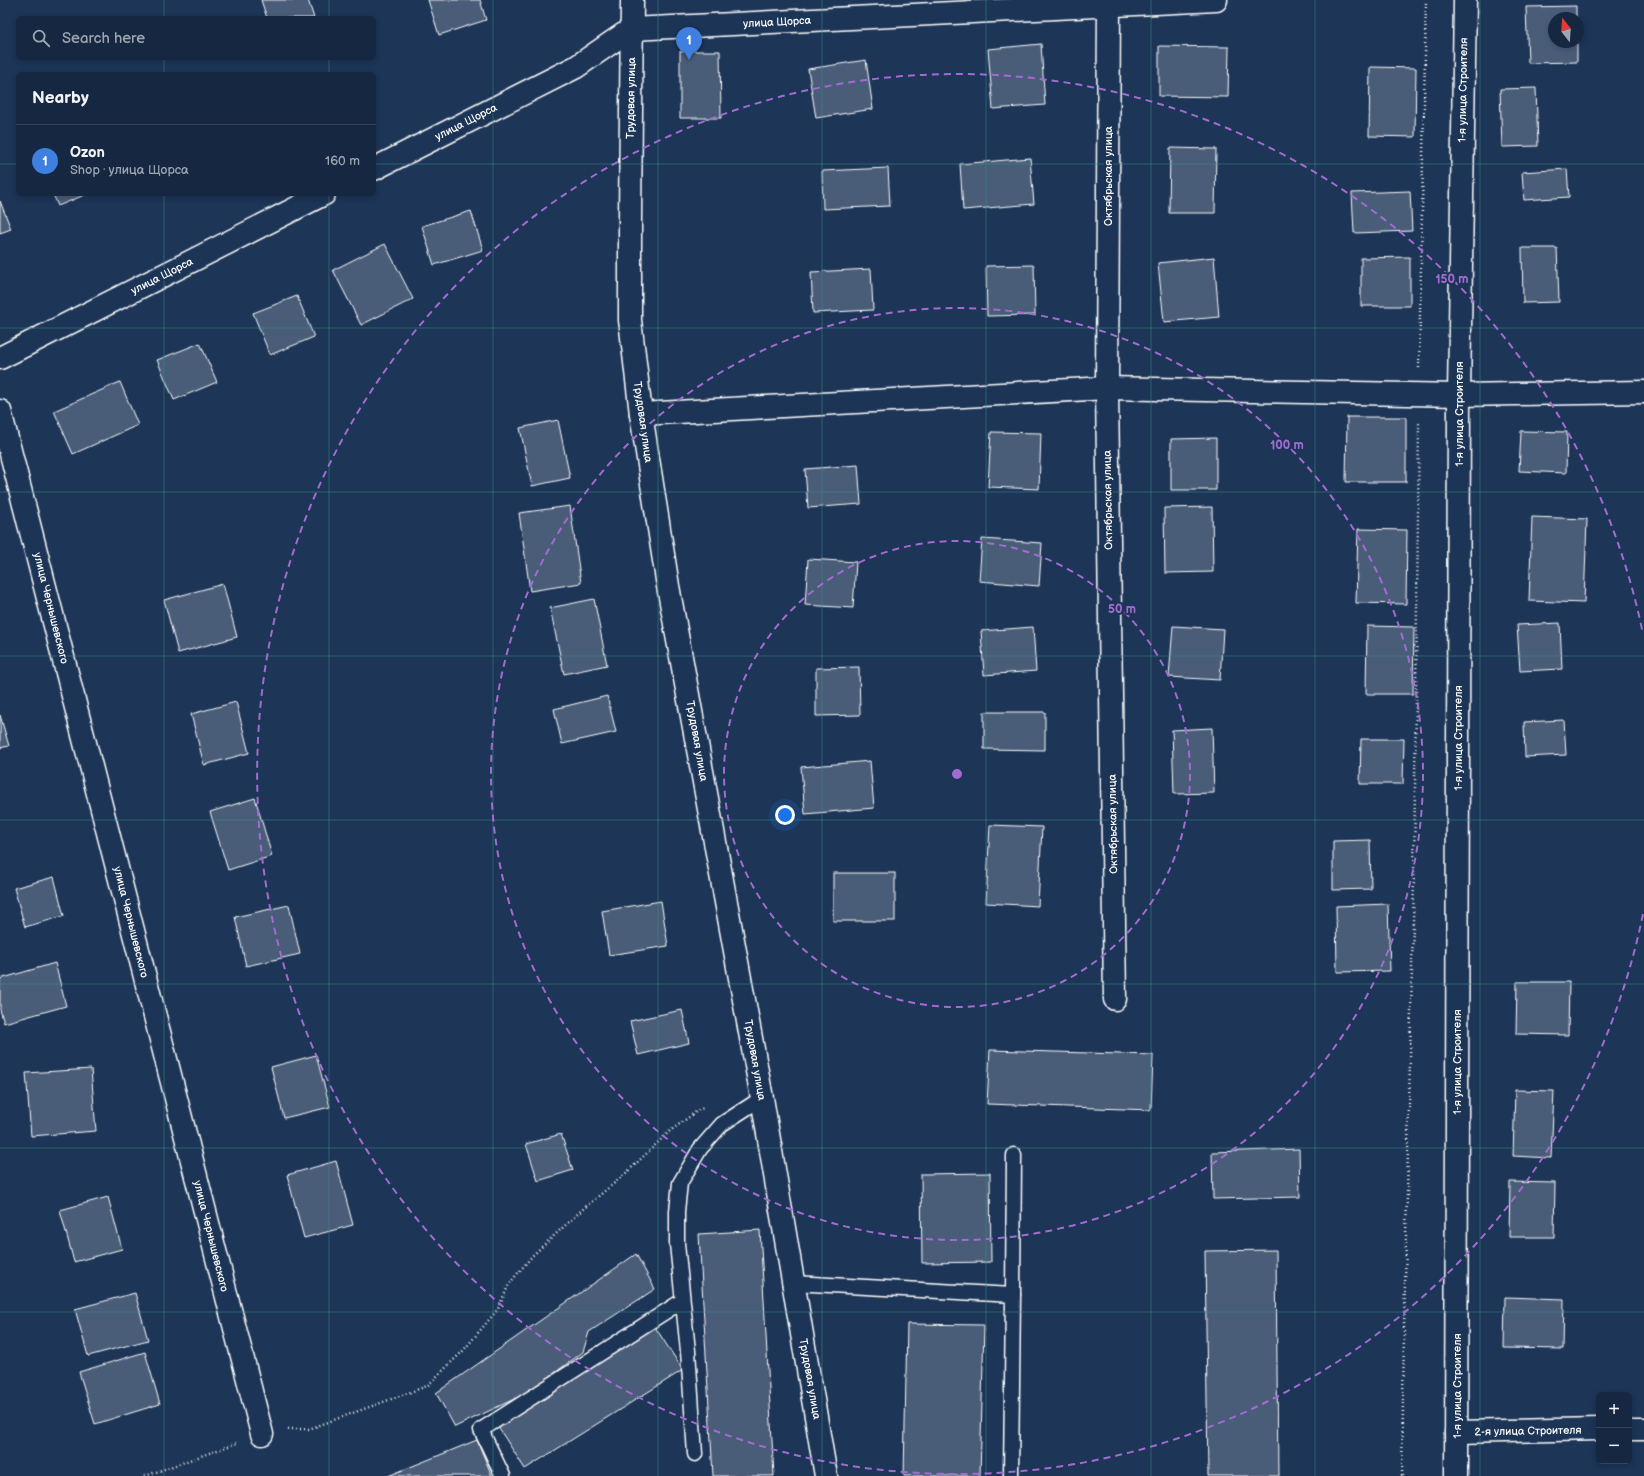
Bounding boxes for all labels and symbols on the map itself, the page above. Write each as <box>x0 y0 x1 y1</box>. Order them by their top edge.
north arrow <box>1548 12 1584 48</box>
street label: улица Щорса <box>743 14 812 30</box>
pin: 1 <box>676 27 702 60</box>
street label: 1-я улица Строителя <box>1456 37 1470 143</box>
street label: Трудовая улица <box>624 56 638 139</box>
street label: улица Щорса <box>433 101 500 143</box>
street label: Октябрьская улица <box>1102 126 1115 226</box>
street label: улица Щорса <box>129 255 196 297</box>
text: 150 m <box>1436 272 1468 287</box>
street label: 1-я улица Строителя <box>1453 361 1466 467</box>
street label: Трудовая улица <box>631 381 655 464</box>
text: 100 m <box>1270 438 1304 453</box>
street label: Октябрьская улица <box>1101 450 1115 550</box>
street label: улица Чернышевского <box>31 551 71 665</box>
text: 50 m <box>1108 602 1136 617</box>
street label: 1-я улица Строителя <box>1452 685 1465 791</box>
street label: Трудовая улица <box>683 700 711 783</box>
centre of rings <box>950 767 964 781</box>
street label: Октябрьская улица <box>1106 774 1120 874</box>
your location <box>775 805 795 825</box>
street label: улица Чернышевского <box>111 865 151 979</box>
street label: 1-я улица Строителя <box>1451 1009 1464 1115</box>
street label: Трудовая улица <box>741 1019 769 1102</box>
street label: улица Чернышевского <box>191 1179 231 1293</box>
street label: 1-я улица Строителя <box>1451 1333 1464 1439</box>
street label: Трудовая улица <box>796 1338 824 1421</box>
street label: 2-я улица Строителя <box>1474 1424 1582 1438</box>

